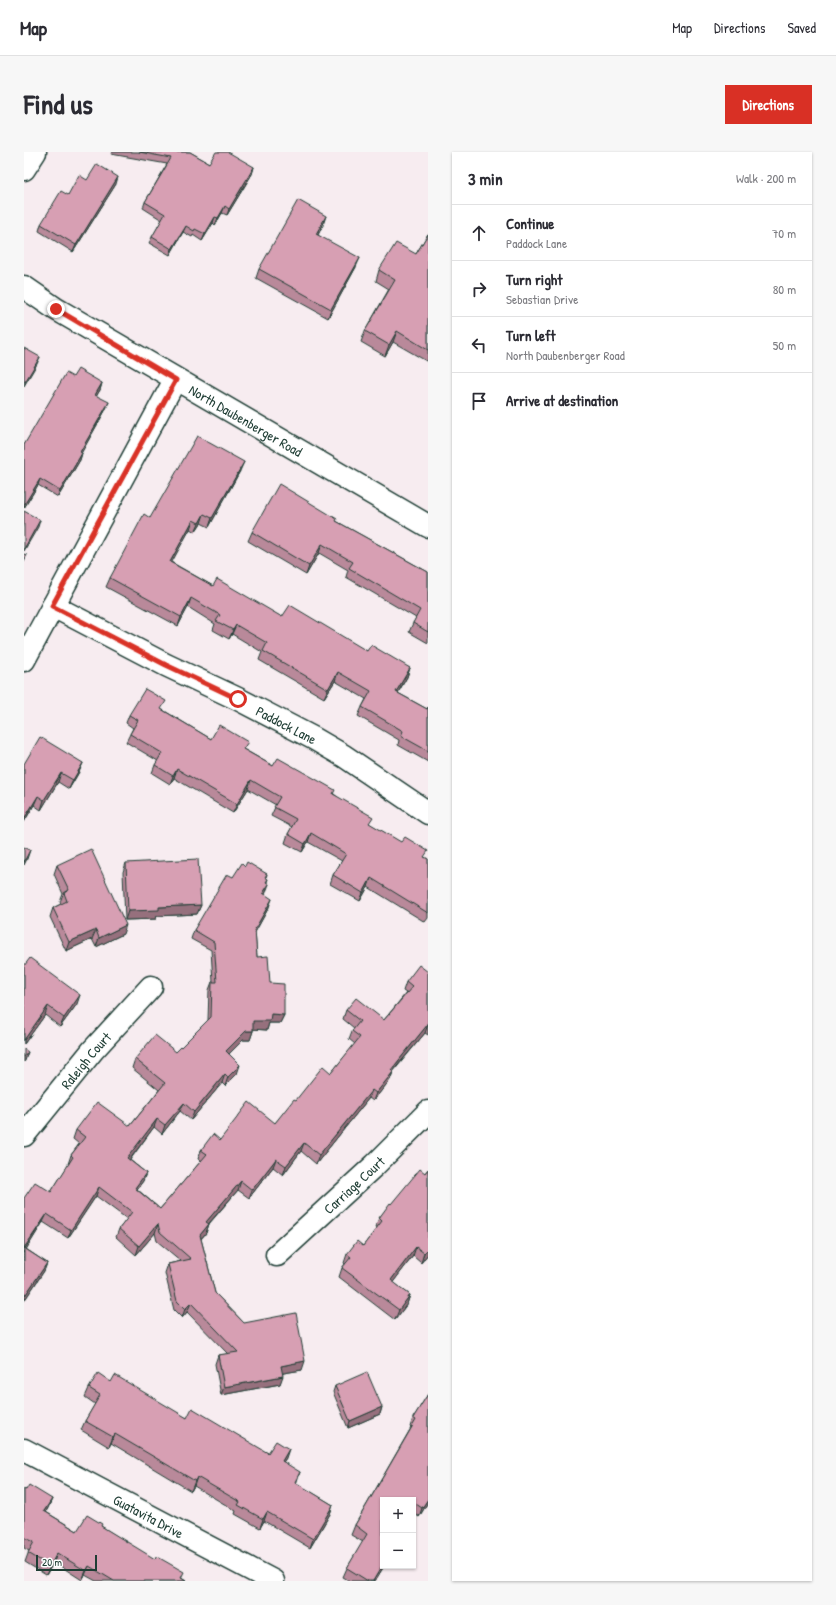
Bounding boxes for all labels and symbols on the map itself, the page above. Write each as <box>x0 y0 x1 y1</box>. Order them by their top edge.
route end <box>47 300 65 318</box>
street label: North Daubenberger Road <box>186 379 307 461</box>
route start <box>229 690 247 708</box>
street label: Paddock Lane <box>253 701 321 748</box>
street label: Raleigh Court <box>56 1027 115 1092</box>
street label: Carriage Court <box>319 1152 388 1218</box>
street label: Guatavita Drive <box>110 1489 188 1542</box>
scale bar <box>36 1553 97 1572</box>

